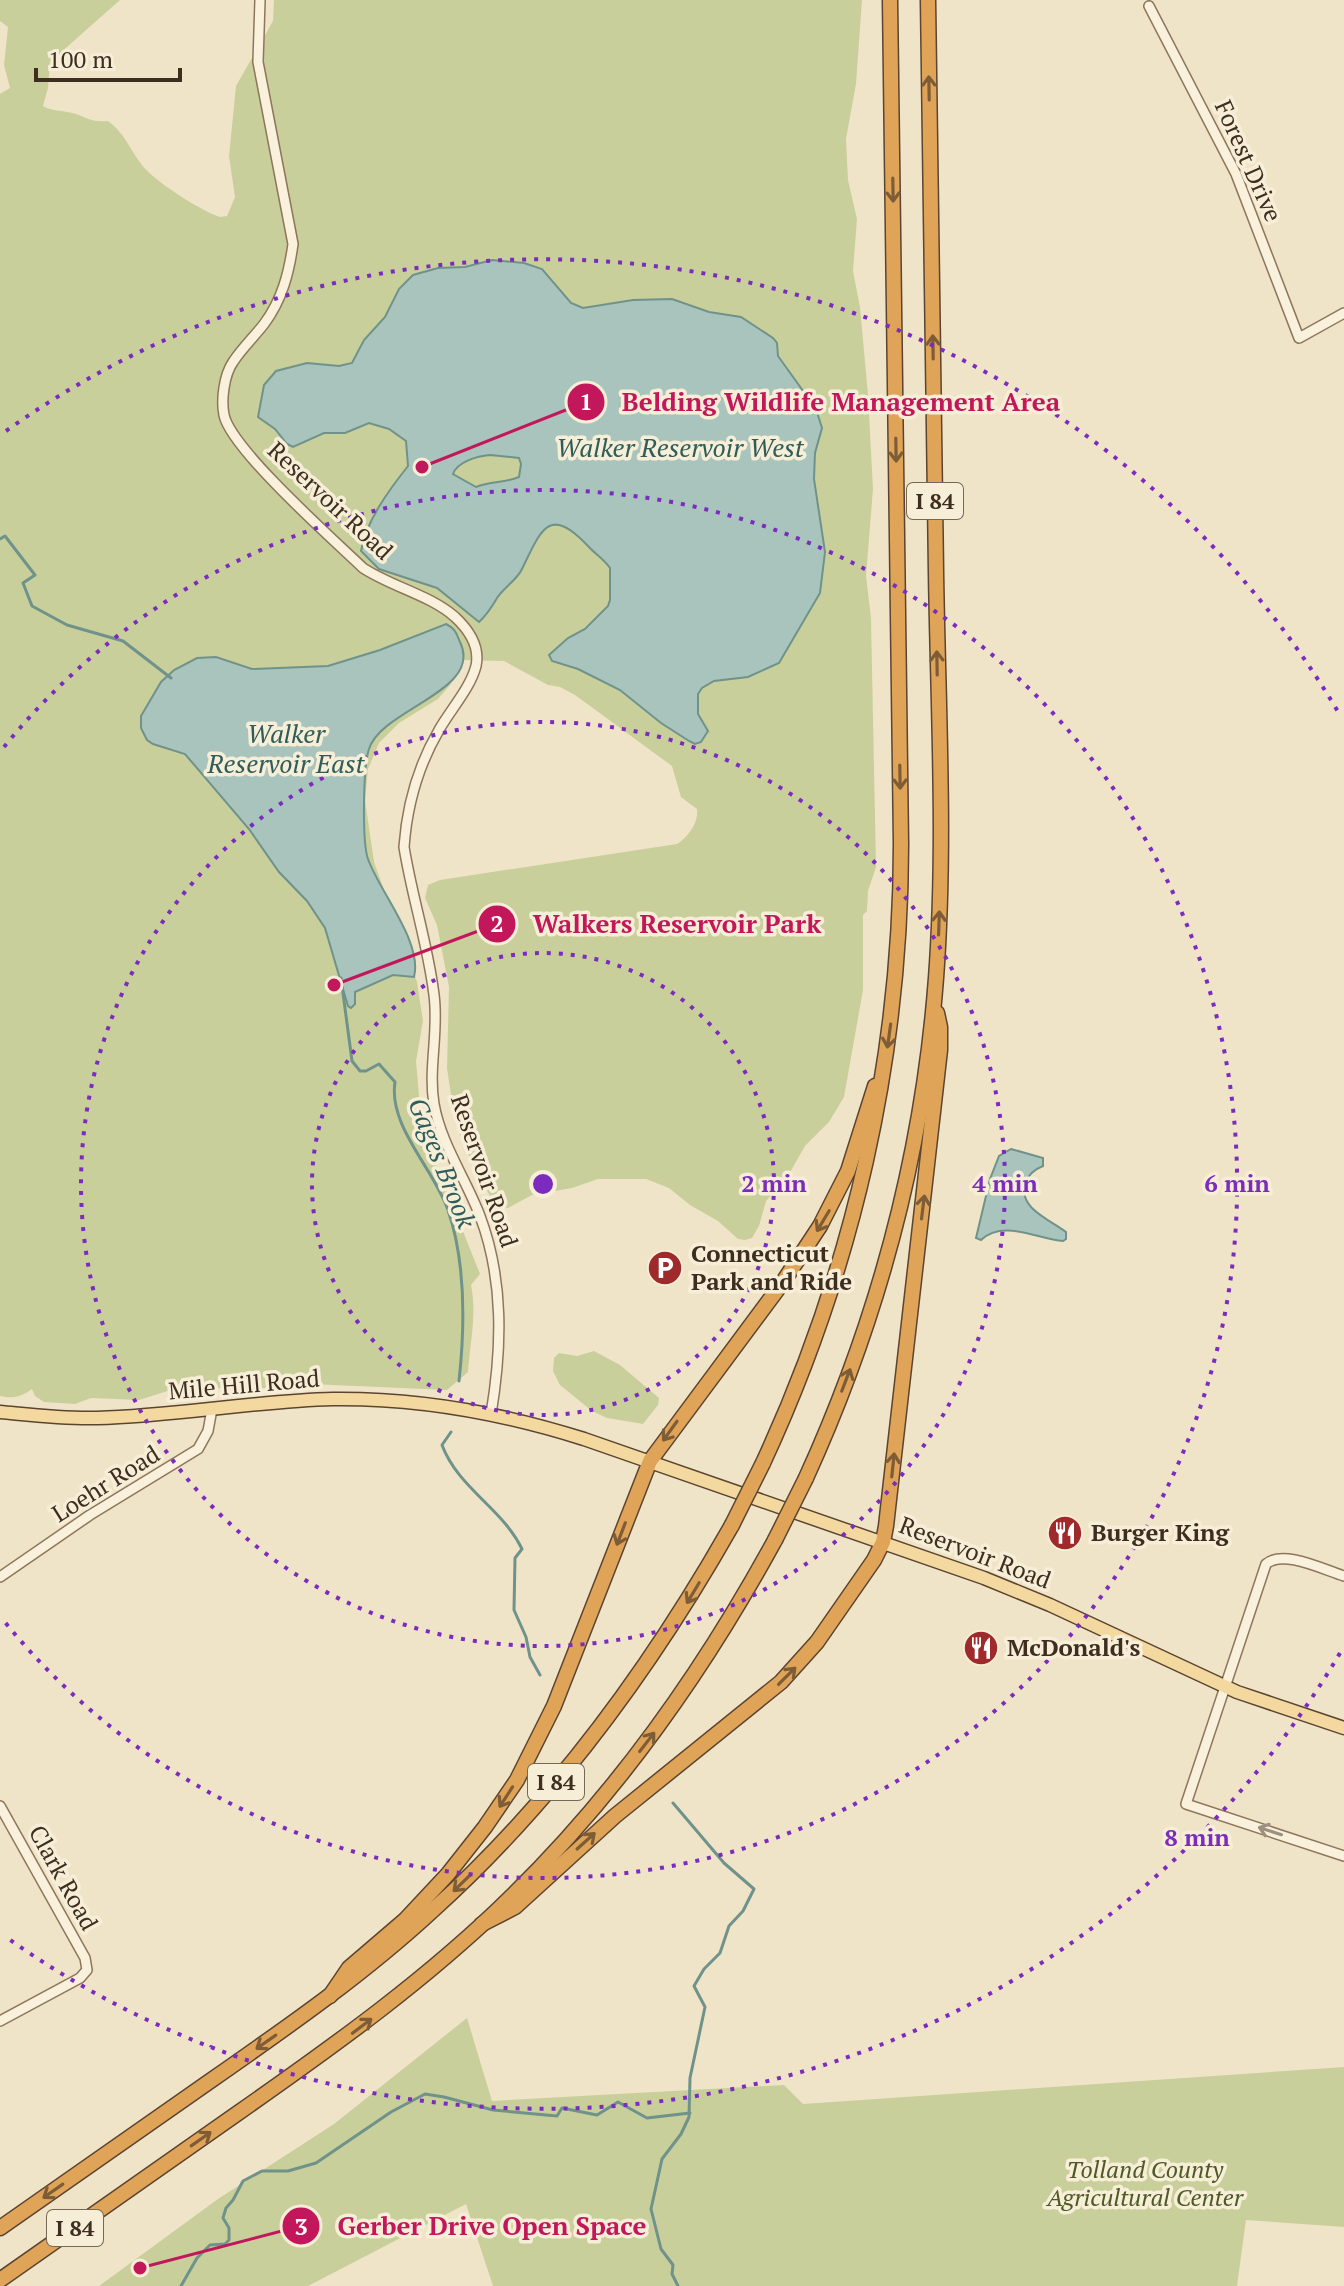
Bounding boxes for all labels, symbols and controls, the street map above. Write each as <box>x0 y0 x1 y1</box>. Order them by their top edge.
scale bar <box>36 32 180 82</box>
text: 100 m <box>48 43 113 75</box>
one-way arrow <box>922 75 937 102</box>
street label: Forest Drive <box>1208 95 1290 226</box>
one-way arrow <box>885 176 901 203</box>
one-way arrow <box>925 334 941 361</box>
callout: Belding Wildlife Management Area <box>566 377 1076 427</box>
text: Belding Wildlife Management Area <box>622 384 1061 418</box>
text: 1 <box>579 385 593 417</box>
water label: Walker Reservoir West <box>556 430 805 464</box>
street label: Reservoir Road <box>261 434 400 566</box>
one-way arrow <box>888 436 904 463</box>
road number: I 84 <box>907 483 963 519</box>
one-way arrow <box>930 650 945 677</box>
water label: Walker Reservoir East <box>207 716 366 780</box>
one-way arrow <box>892 763 908 790</box>
callout: Walkers Reservoir Park <box>477 899 838 949</box>
text: Walkers Reservoir Park <box>533 906 822 940</box>
text: 2 <box>490 907 504 939</box>
one-way arrow <box>931 910 946 937</box>
one-way arrow <box>881 1023 896 1048</box>
street label: Reservoir Road <box>444 1090 526 1251</box>
water label: Gages Brook <box>401 1092 485 1233</box>
text: 2 min <box>741 1167 807 1199</box>
text: 4 min <box>972 1167 1038 1199</box>
text: 6 min <box>1204 1167 1270 1199</box>
centre of rings <box>529 1170 557 1198</box>
one-way arrow <box>916 1195 931 1220</box>
one-way arrow <box>815 1209 831 1232</box>
place label: Connecticut Park and Ride <box>691 1237 852 1297</box>
parking icon: Connecticut Park and Ride <box>646 1249 684 1287</box>
street label: Mile Hill Road <box>167 1361 321 1407</box>
one-way arrow <box>840 1368 854 1393</box>
one-way arrow <box>661 1420 678 1441</box>
street label: Loehr Road <box>46 1437 165 1529</box>
one-way arrow <box>886 1452 901 1479</box>
street label: Reservoir Road <box>895 1508 1056 1596</box>
restaurant icon: Burger King <box>1046 1514 1084 1552</box>
place label: Burger King <box>1091 1516 1230 1548</box>
one-way arrow <box>613 1521 627 1546</box>
one-way arrow <box>685 1581 701 1604</box>
restaurant icon: McDonald's <box>962 1629 1000 1667</box>
place label: McDonald's <box>1007 1631 1140 1663</box>
one-way arrow <box>777 1667 796 1686</box>
one-way arrow <box>639 1732 656 1753</box>
road number: I 84 <box>528 1764 584 1800</box>
one-way arrow <box>497 1785 513 1808</box>
street label: Clark Road <box>22 1819 106 1936</box>
text: 8 min <box>1164 1821 1230 1853</box>
one-way arrow <box>1258 1823 1283 1838</box>
one-way arrow <box>576 1832 596 1850</box>
one-way arrow <box>452 1874 472 1893</box>
one-way arrow <box>351 2017 372 2034</box>
one-way arrow <box>256 2034 278 2050</box>
one-way arrow <box>189 2131 211 2147</box>
park label: Tolland County Agricultural Center <box>1045 2153 1245 2213</box>
one-way arrow <box>43 2183 65 2199</box>
callout: Gerber Drive Open Space <box>281 2201 662 2251</box>
text: Gerber Drive Open Space <box>338 2208 646 2242</box>
road number: I 84 <box>47 2210 103 2246</box>
text: 3 <box>294 2210 308 2242</box>

